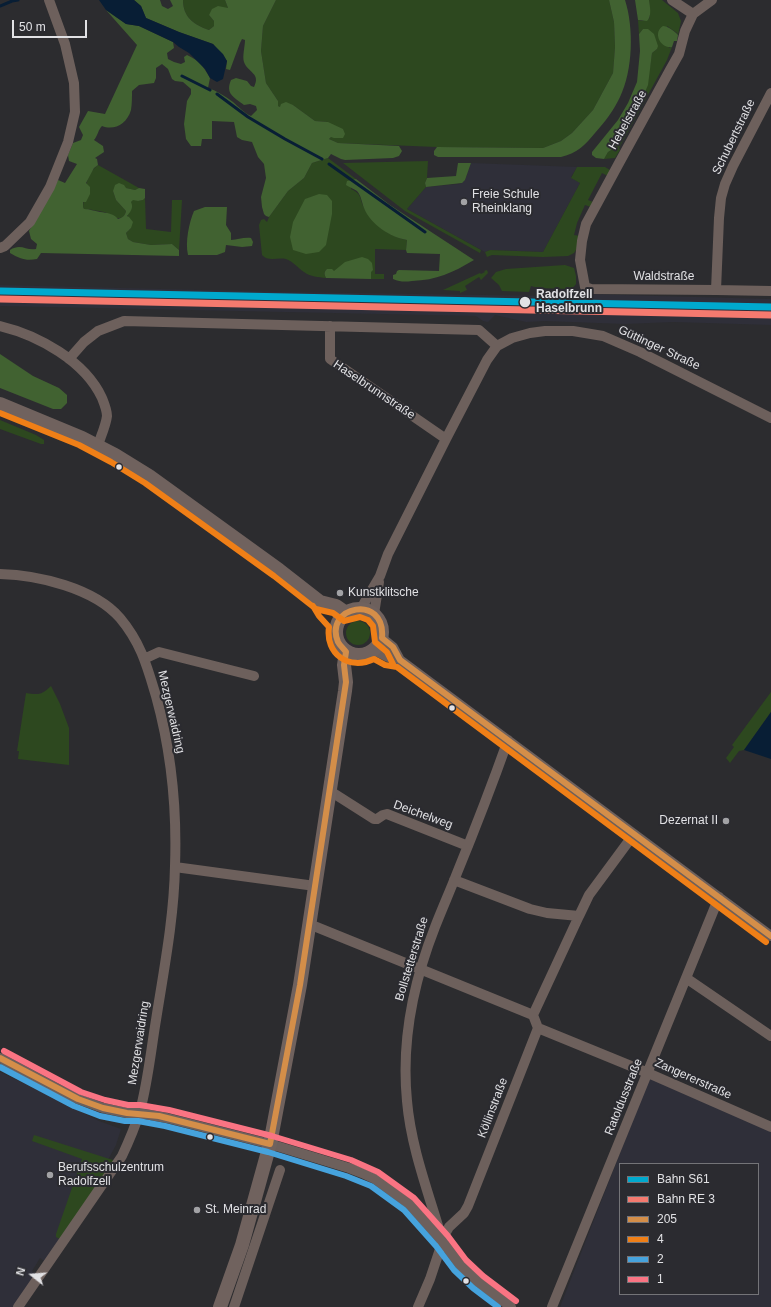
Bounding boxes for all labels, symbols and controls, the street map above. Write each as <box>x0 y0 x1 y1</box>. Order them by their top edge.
scale bar <box>14 12 89 38</box>
text: 50 m <box>19 20 46 34</box>
street label: Hebelstraße <box>606 88 650 152</box>
street label: Schubertstraße <box>710 97 758 177</box>
place label: Freie Schule Rheinklang <box>472 188 539 216</box>
marker: Freie Schule Rheinklang <box>459 197 469 207</box>
street label: Waldstraße <box>634 270 694 284</box>
place label: Radolfzell Haselbrunn <box>536 288 602 316</box>
marker: Radolfzell Haselbrunn <box>518 295 532 309</box>
street label: Güttinger Straße <box>616 323 702 373</box>
street label: Haselbrunnstraße <box>330 357 418 423</box>
unlabelled marker <box>114 462 124 472</box>
place label: Kunstklitsche <box>348 586 419 600</box>
marker: Kunstklitsche <box>335 588 345 598</box>
street label: Mezgerwaidring <box>154 669 188 755</box>
unlabelled marker <box>447 703 457 713</box>
street label: Deichelweg <box>391 798 455 832</box>
place label: Dezernat II <box>659 814 718 828</box>
marker: Dezernat II <box>721 816 731 826</box>
street label: Bollstetterstraße <box>392 915 432 1003</box>
street label: Mezgerwaidring <box>125 1000 153 1086</box>
street label: Zangererstraße <box>652 1056 734 1102</box>
street label: Ratoldusstraße <box>602 1057 646 1137</box>
street label: Köllinstraße <box>475 1076 511 1140</box>
unlabelled marker <box>205 1132 215 1142</box>
place label: Berufsschulzentrum Radolfzell <box>58 1161 164 1189</box>
legend <box>619 1163 759 1295</box>
marker: Berufsschulzentrum Radolfzell <box>45 1170 55 1180</box>
text: Bahn S61 <box>657 1172 710 1186</box>
text: Bahn RE 3 <box>657 1192 715 1206</box>
place label: St. Meinrad <box>205 1203 266 1217</box>
marker: St. Meinrad <box>192 1205 202 1215</box>
text: 205 <box>657 1212 677 1226</box>
text: 4 <box>657 1232 664 1246</box>
text: 2 <box>657 1252 664 1266</box>
north arrow <box>12 1255 52 1295</box>
text: N <box>14 1266 27 1277</box>
text: 1 <box>657 1272 664 1286</box>
unlabelled marker <box>461 1276 471 1286</box>

